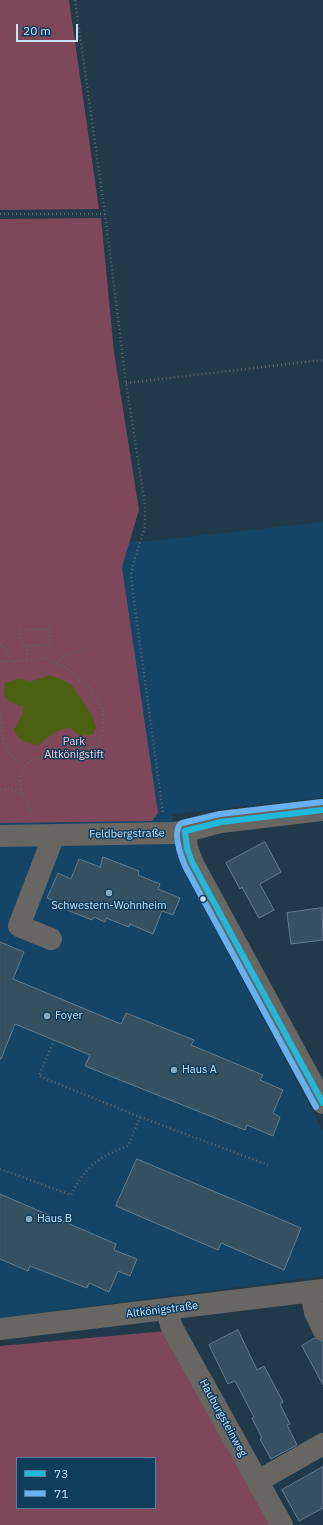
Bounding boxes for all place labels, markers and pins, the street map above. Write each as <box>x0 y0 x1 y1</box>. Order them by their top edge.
marker: Schwestern-Wohnheim <box>104 888 114 898</box>
unlabelled marker <box>198 894 208 904</box>
place label: Schwestern-Wohnheim <box>51 899 167 913</box>
place label: Foyer <box>55 1009 82 1023</box>
marker: Foyer <box>42 1011 52 1021</box>
place label: Haus A <box>182 1063 217 1077</box>
marker: Haus A <box>169 1065 179 1075</box>
place label: Haus B <box>37 1212 72 1226</box>
marker: Haus B <box>24 1214 34 1224</box>

